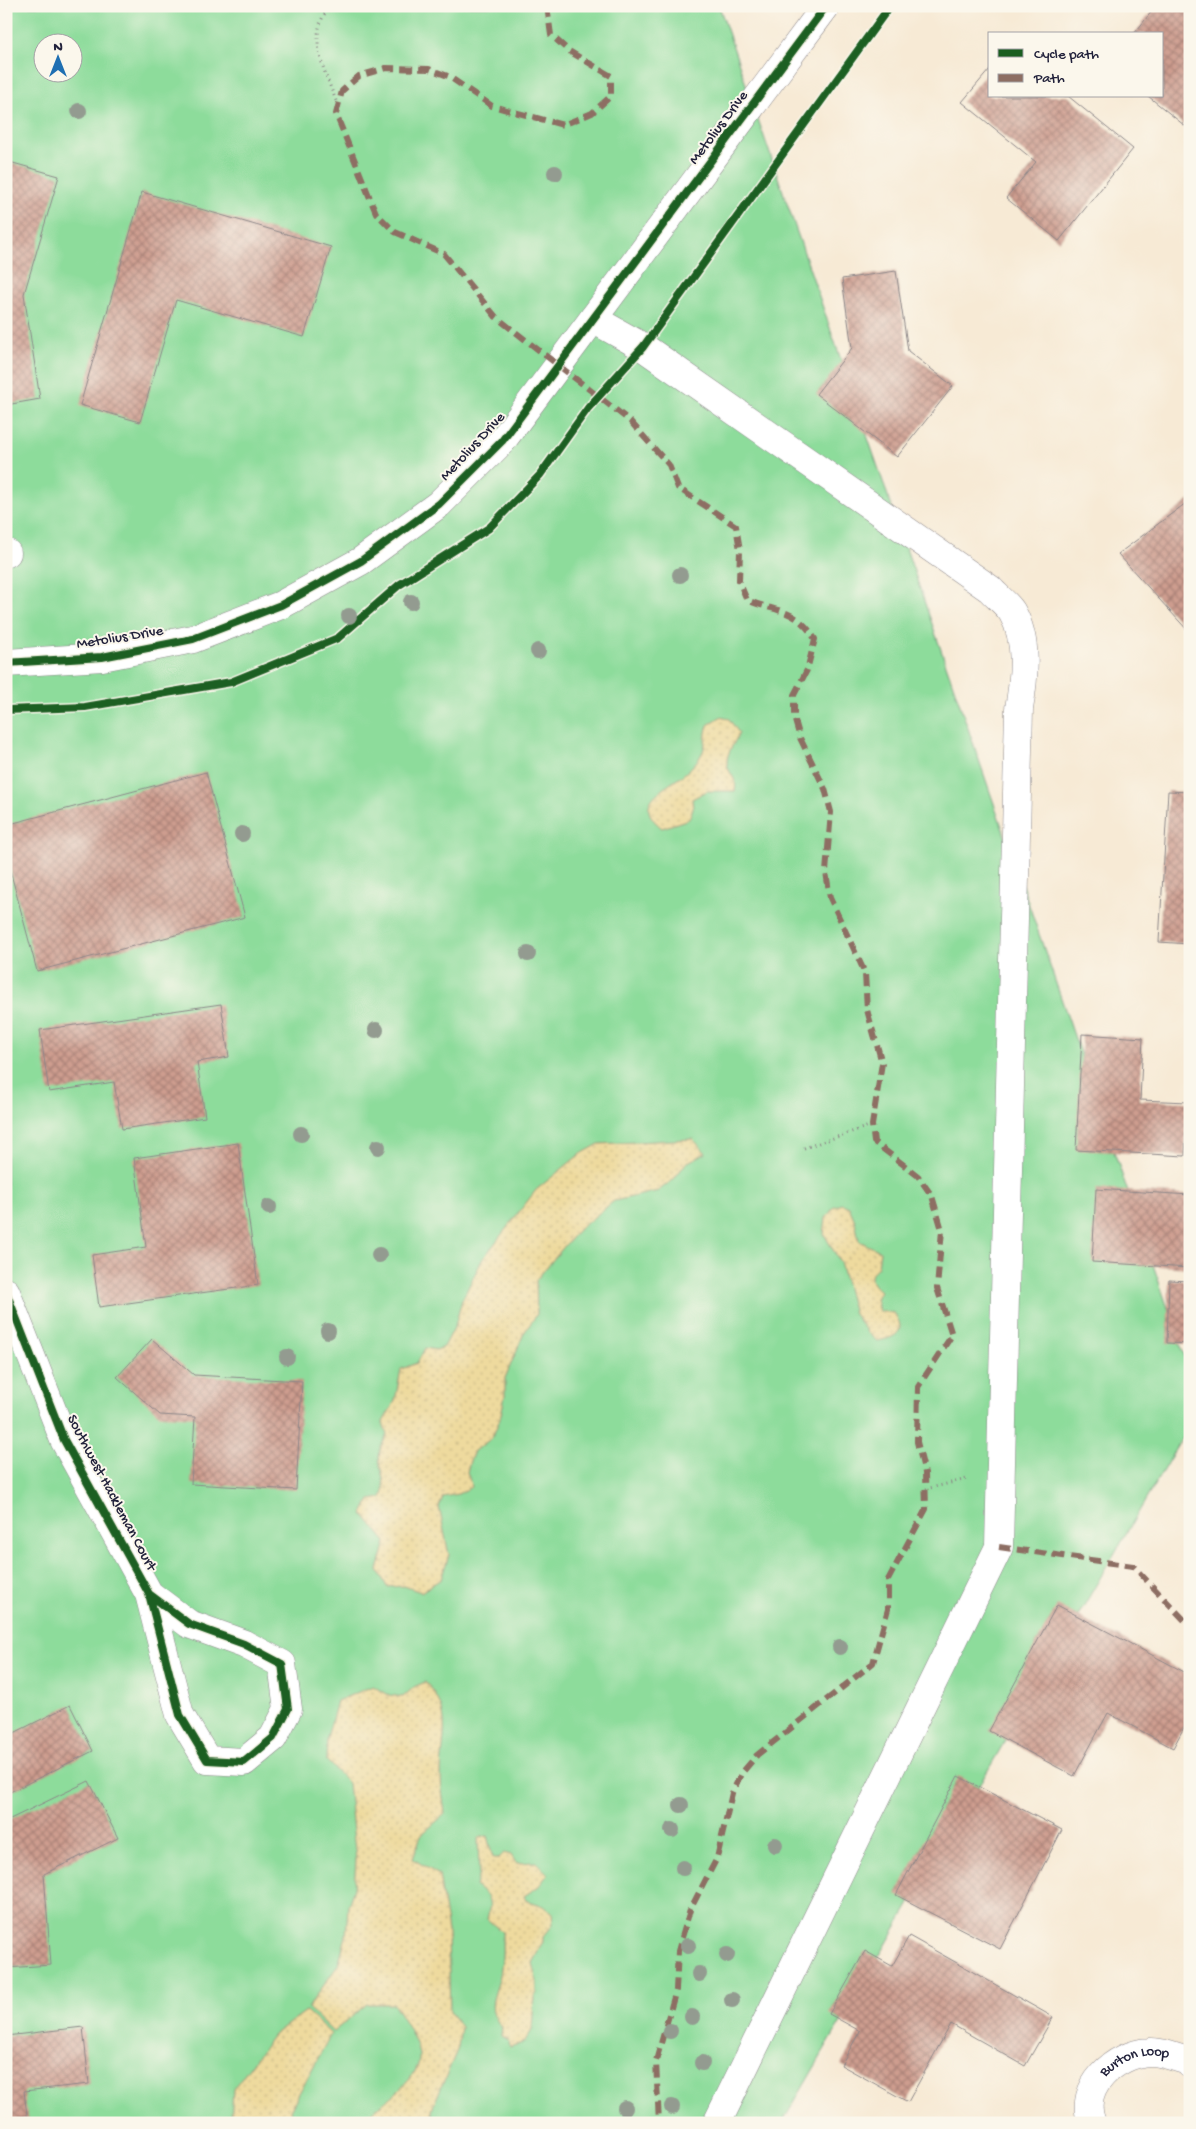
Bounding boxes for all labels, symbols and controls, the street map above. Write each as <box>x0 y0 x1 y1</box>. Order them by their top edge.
north arrow <box>32 32 82 82</box>
legend <box>988 32 1164 98</box>
text: N <box>53 39 63 56</box>
text: Cycle path <box>1034 46 1099 64</box>
text: Path <box>1033 70 1065 88</box>
street label: Metolius Drive <box>686 87 753 168</box>
street label: Metolius Drive <box>437 409 510 485</box>
street label: Metolius Drive <box>75 622 165 654</box>
street label: Southwest Hackleman Court <box>62 1412 161 1576</box>
street label: Burton Loop <box>1096 2043 1172 2082</box>

